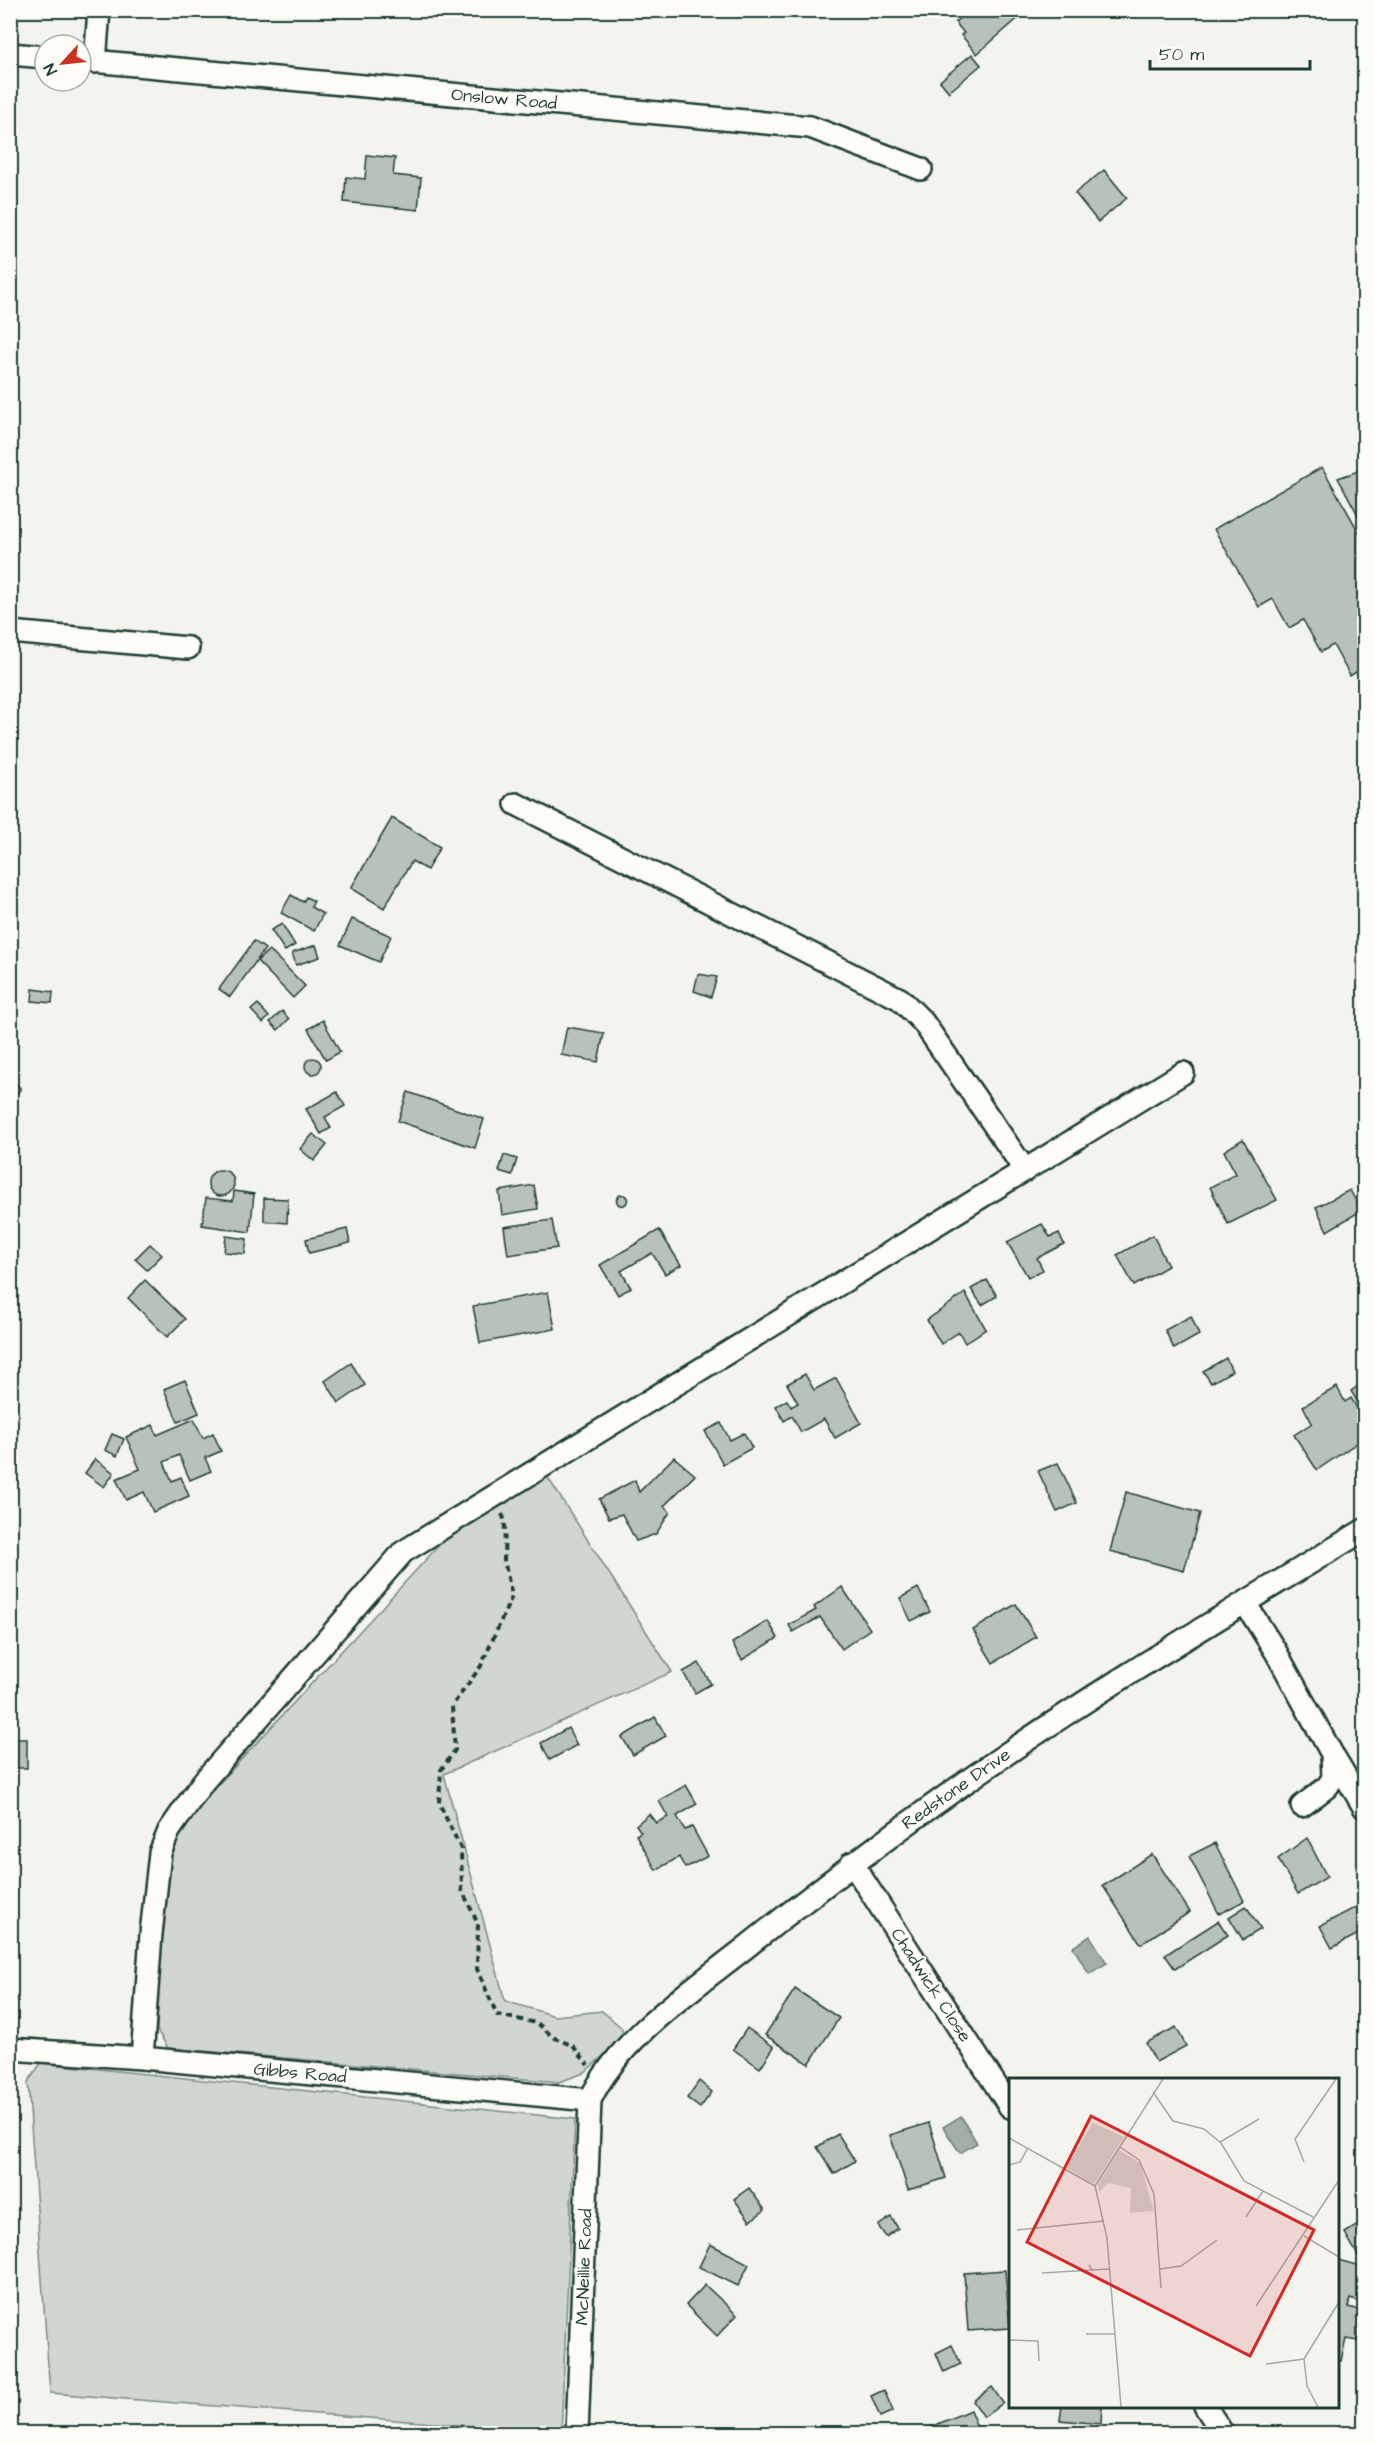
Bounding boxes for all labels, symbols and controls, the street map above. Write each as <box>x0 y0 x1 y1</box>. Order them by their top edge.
north arrow <box>33 33 93 93</box>
scale bar <box>1150 33 1310 71</box>
text: 50 m <box>1159 42 1204 67</box>
text: N <box>38 60 63 79</box>
street label: Onslow Road <box>450 82 558 116</box>
street label: Redstone Drive <box>897 1742 1016 1836</box>
street label: Chadwick Close <box>885 1923 977 2047</box>
street label: Gibbs Road <box>253 2056 347 2090</box>
inset map <box>1009 2078 1339 2408</box>
street label: McNeillie Road <box>569 2208 599 2326</box>

